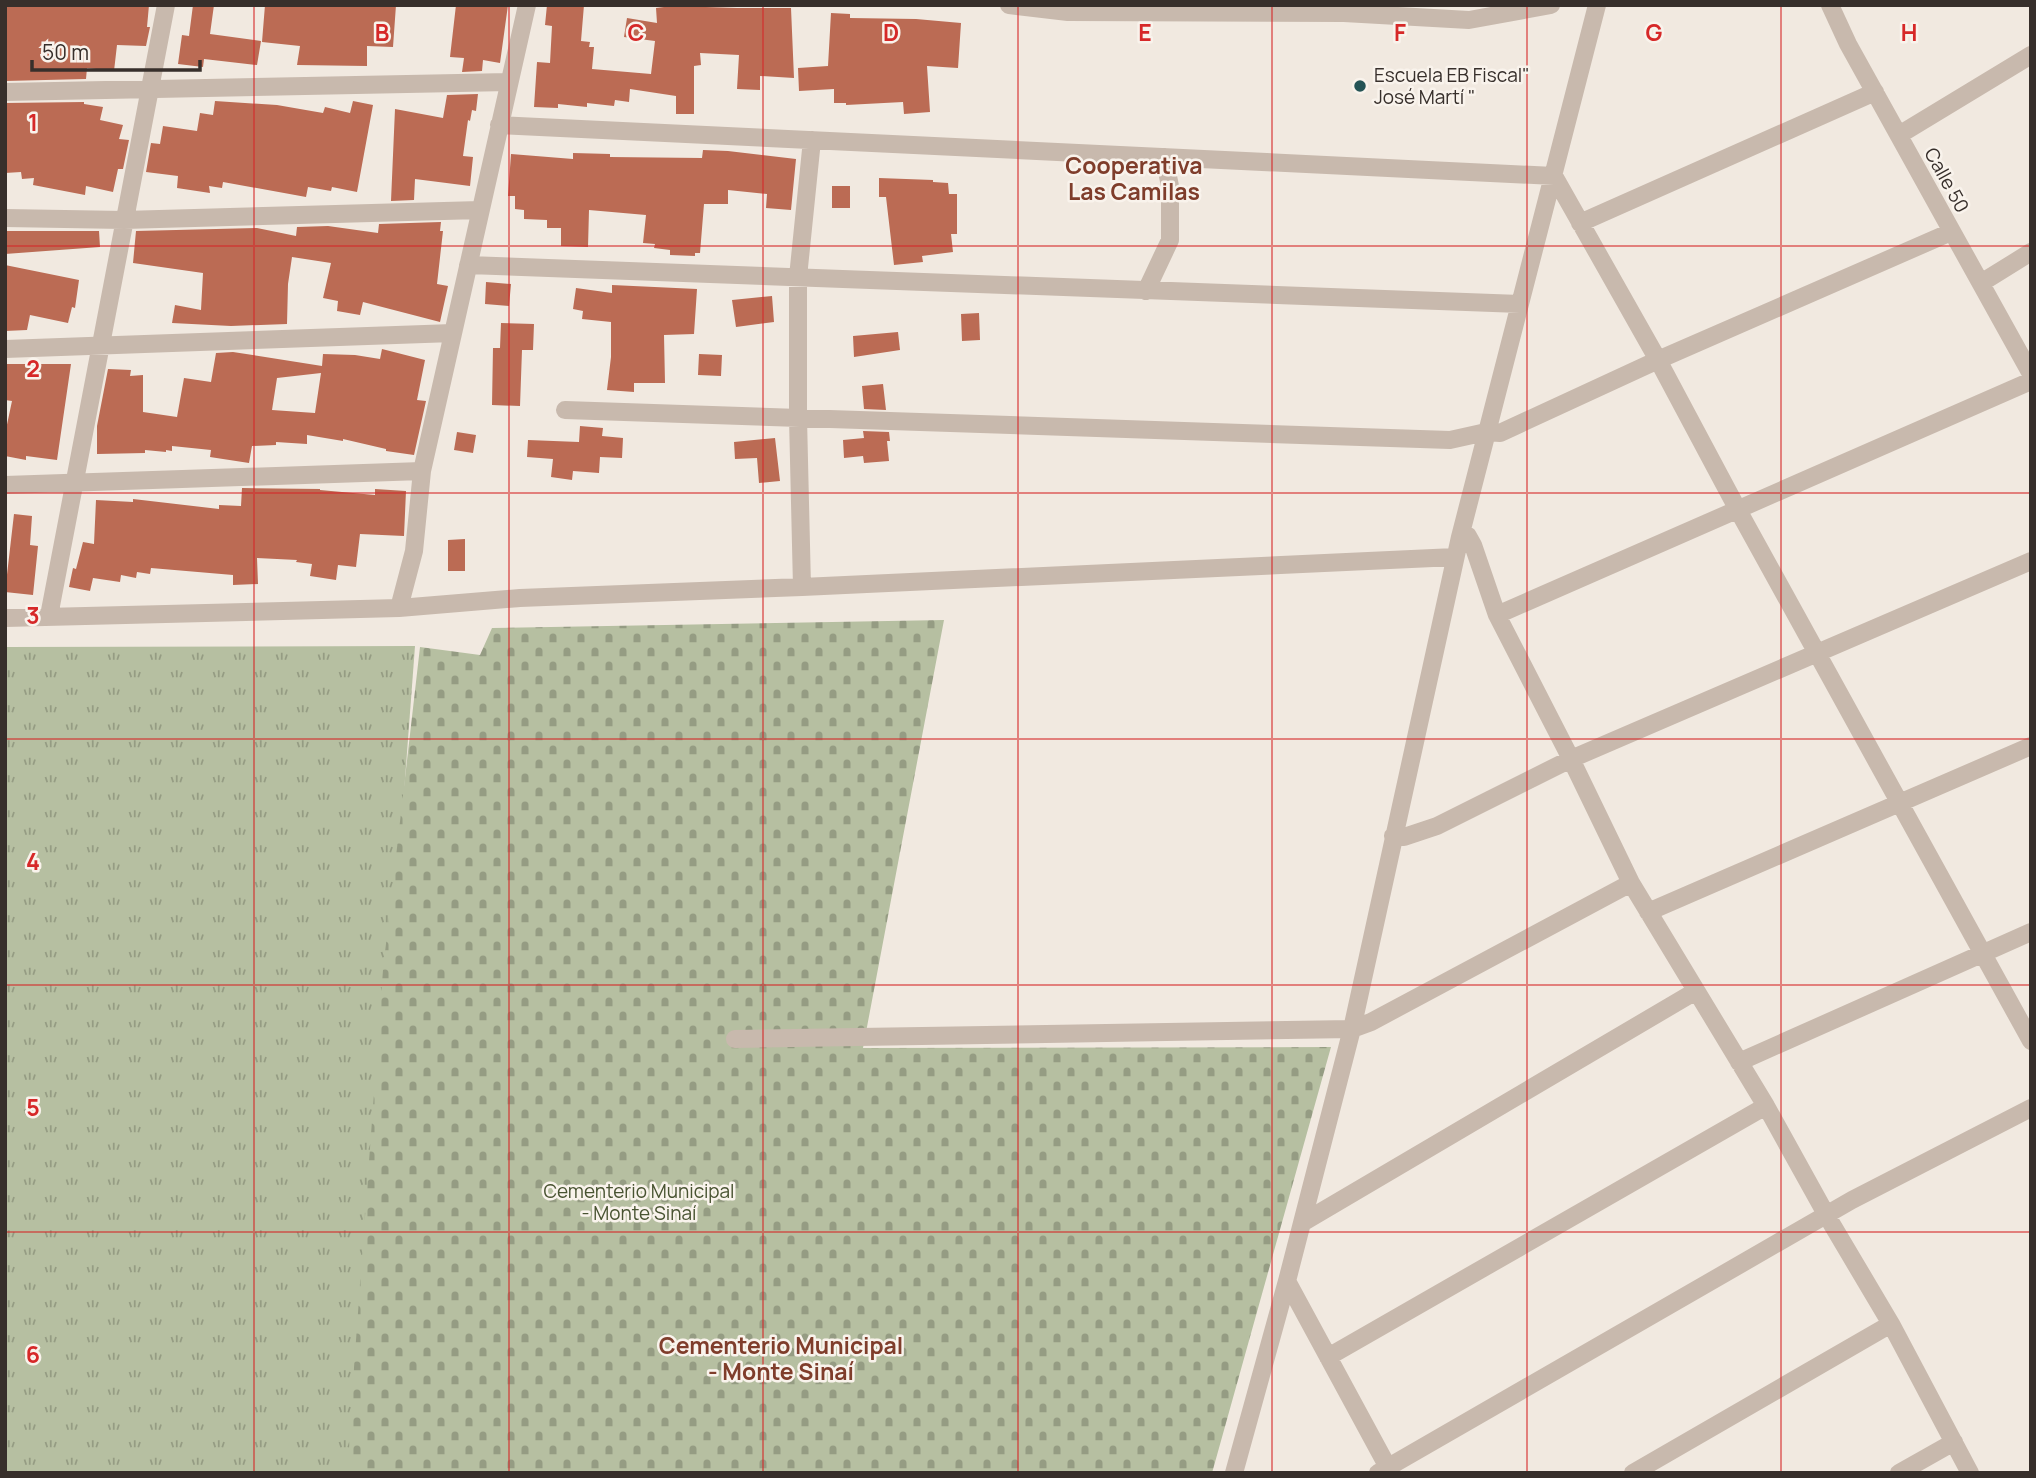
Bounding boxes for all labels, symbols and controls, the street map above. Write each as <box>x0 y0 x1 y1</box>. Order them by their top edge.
text: B <box>375 16 389 48</box>
text: C <box>628 16 645 48</box>
text: D <box>883 16 899 48</box>
text: E <box>1138 16 1152 48</box>
text: F <box>1394 16 1406 48</box>
text: G <box>1646 16 1663 48</box>
text: H <box>1901 16 1917 48</box>
scale bar <box>32 28 200 72</box>
text: 50 m <box>42 38 89 66</box>
place label: Escuela EB Fiscal" José Martí " <box>1374 62 1530 110</box>
marker: Escuela EB Fiscal" José Martí " <box>1352 78 1368 94</box>
text: 1 <box>28 106 38 138</box>
street label: Calle 50 <box>1919 143 1975 217</box>
district label: Cooperativa Las Camilas <box>1065 149 1203 207</box>
text: 2 <box>26 352 40 384</box>
text: 3 <box>26 599 40 631</box>
text: 4 <box>26 845 40 877</box>
text: 5 <box>26 1091 40 1123</box>
park label: Cementerio Municipal - Monte Sinaí <box>543 1178 735 1226</box>
district label: Cementerio Municipal - Monte Sinaí <box>659 1329 903 1387</box>
text: 6 <box>26 1338 40 1370</box>

